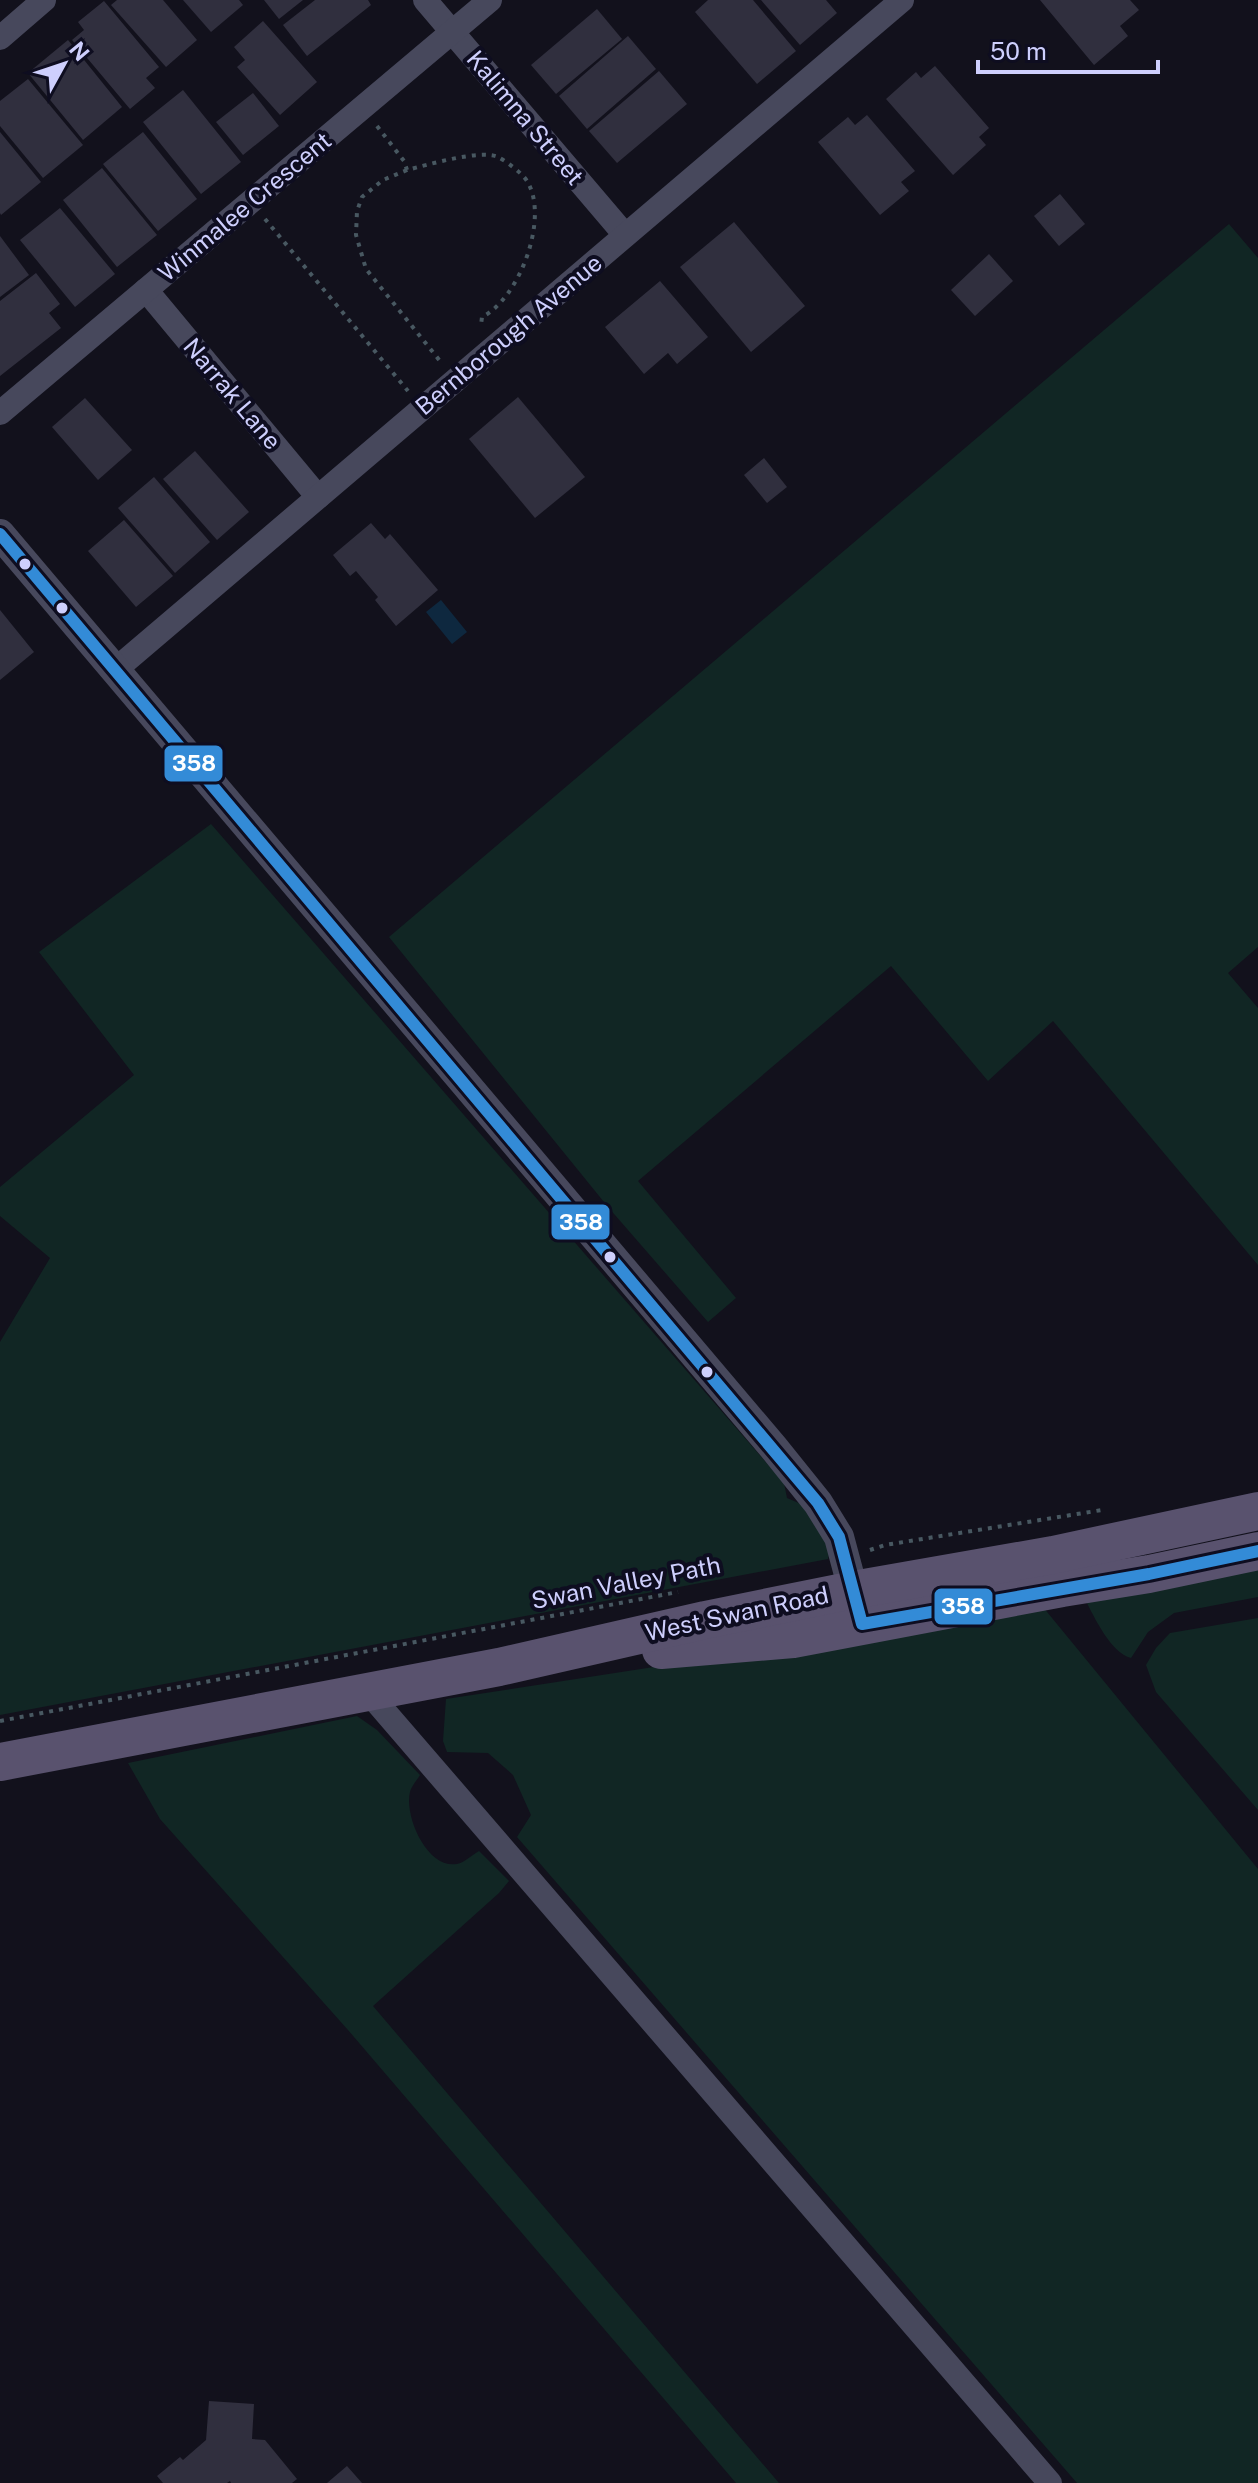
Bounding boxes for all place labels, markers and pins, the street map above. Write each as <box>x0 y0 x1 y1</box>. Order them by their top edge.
unlabelled marker <box>17 556 33 572</box>
unlabelled marker <box>54 600 70 616</box>
unlabelled marker <box>602 1249 618 1265</box>
unlabelled marker <box>699 1364 715 1380</box>

